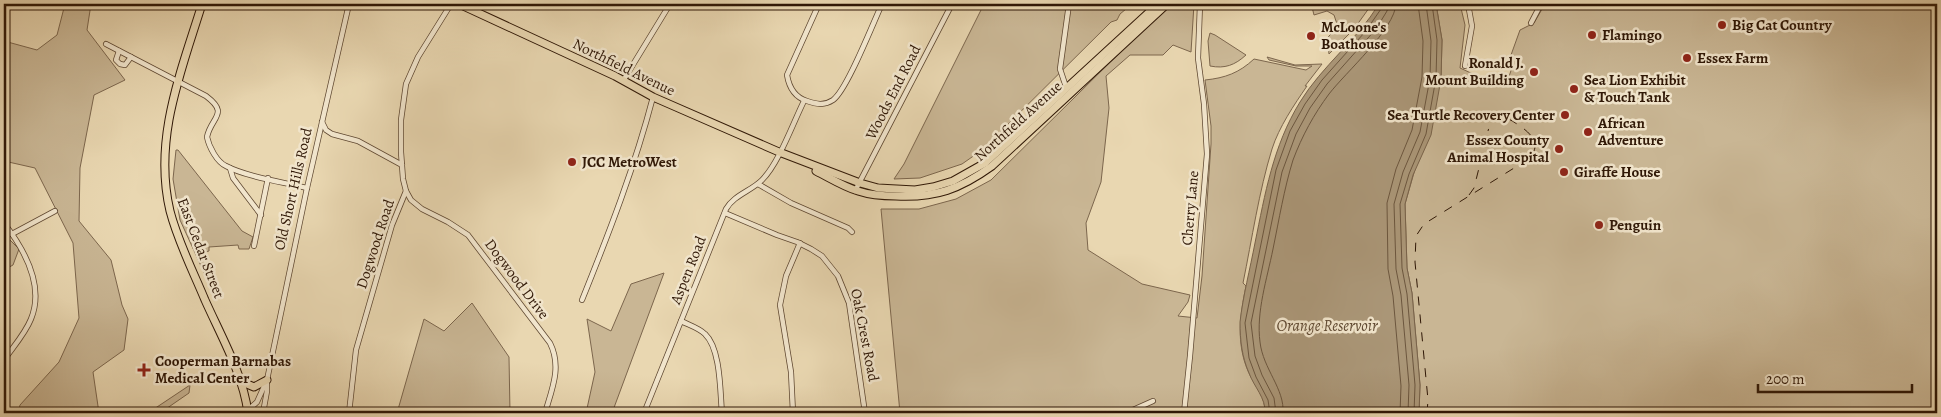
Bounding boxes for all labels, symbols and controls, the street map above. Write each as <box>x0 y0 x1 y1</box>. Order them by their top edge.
place label: Big Cat Country <box>1732 15 1833 35</box>
place label: McLoone's Boathouse <box>1321 17 1387 54</box>
marker: Big Cat Country <box>1716 19 1728 31</box>
place label: Flamingo <box>1602 25 1662 45</box>
marker: Flamingo <box>1586 29 1598 41</box>
marker: McLoone's Boathouse <box>1305 30 1317 42</box>
street label: Northfield Avenue <box>569 34 679 101</box>
street label: Woods End Road <box>860 40 926 144</box>
place label: Essex Farm <box>1697 48 1769 68</box>
marker: Essex Farm <box>1681 52 1693 64</box>
place label: Ronald J. Mount Building <box>1425 53 1524 90</box>
marker: Ronald J. Mount Building <box>1528 66 1540 78</box>
place label: Sea Lion Exhibit & Touch Tank <box>1584 70 1686 107</box>
street label: Northfield Avenue <box>970 76 1066 166</box>
marker: Sea Lion Exhibit & Touch Tank <box>1568 83 1580 95</box>
place label: Sea Turtle Recovery Center <box>1387 105 1555 125</box>
marker: Sea Turtle Recovery Center <box>1559 109 1571 121</box>
place label: African Adventure <box>1597 113 1663 150</box>
street label: Old Short Hills Road <box>269 125 317 252</box>
marker: African Adventure <box>1582 126 1594 138</box>
place label: Essex County Animal Hospital <box>1446 130 1550 167</box>
marker: Essex County Animal Hospital <box>1553 143 1565 155</box>
place label: JCC MetroWest <box>582 152 677 172</box>
marker: JCC MetroWest <box>566 156 578 168</box>
place label: Giraffe House <box>1574 162 1660 182</box>
marker: Giraffe House <box>1558 166 1570 178</box>
street label: Cherry Lane <box>1177 169 1203 246</box>
street label: East Cedar Street <box>173 195 229 301</box>
street label: Dogwood Road <box>351 196 399 291</box>
place label: Penguin <box>1609 215 1662 235</box>
marker: Penguin <box>1593 219 1605 231</box>
street label: Aspen Road <box>665 232 711 308</box>
street label: Dogwood Drive <box>480 235 554 323</box>
street label: Oak Crest Road <box>846 287 884 384</box>
water label: Orange Reservoir <box>1276 315 1378 337</box>
place label: Cooperman Barnabas Medical Center <box>155 351 291 388</box>
scale bar <box>1758 362 1912 394</box>
marker: Cooperman Barnabas Medical Center <box>137 363 151 377</box>
text: 200 m <box>1766 369 1805 389</box>

